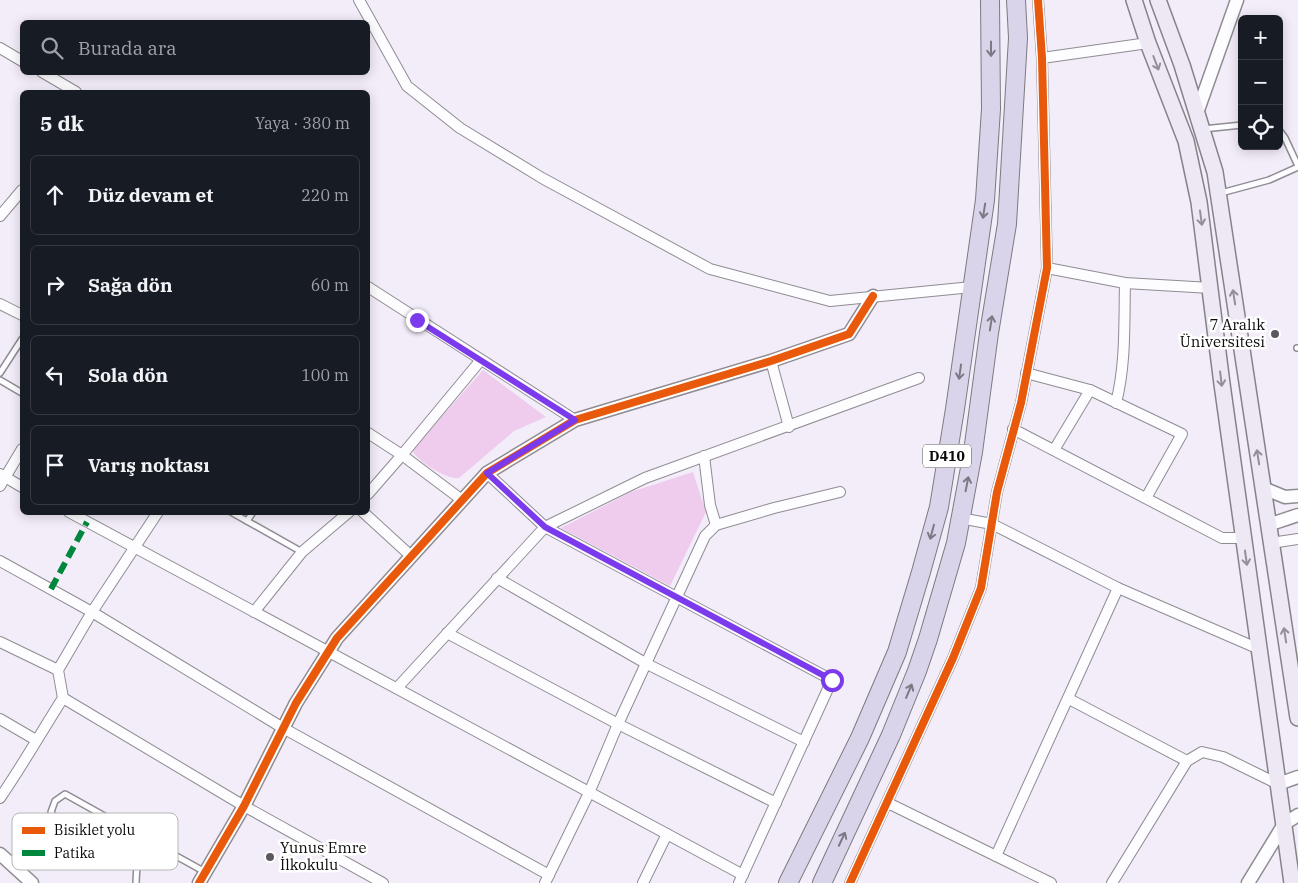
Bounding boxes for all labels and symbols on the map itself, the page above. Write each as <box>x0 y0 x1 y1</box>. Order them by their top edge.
one-way arrow <box>986 40 996 56</box>
one-way arrow <box>1152 55 1161 70</box>
one-way arrow <box>978 203 988 219</box>
one-way arrow <box>1197 210 1207 226</box>
one-way arrow <box>1228 289 1238 305</box>
route end <box>406 309 429 332</box>
place label: 7 Aralık Üniversitesi <box>1180 315 1265 351</box>
one-way arrow <box>986 316 996 332</box>
marker: 7 Aralık Üniversitesi <box>1269 328 1281 340</box>
one-way arrow <box>955 363 965 379</box>
one-way arrow <box>1216 371 1226 387</box>
road number: D410 <box>923 444 971 468</box>
one-way arrow <box>1253 450 1263 466</box>
one-way arrow <box>962 476 972 492</box>
one-way arrow <box>927 523 936 539</box>
one-way arrow <box>1242 549 1252 565</box>
one-way arrow <box>1280 628 1290 644</box>
route start <box>821 669 844 692</box>
one-way arrow <box>905 684 915 699</box>
legend <box>12 813 178 870</box>
text: Bisiklet yolu <box>54 821 136 839</box>
one-way arrow <box>838 832 848 847</box>
place label: Yunus Emre İlkokulu <box>280 838 366 874</box>
text: Patika <box>54 844 96 862</box>
marker: Yunus Emre İlkokulu <box>264 851 276 863</box>

